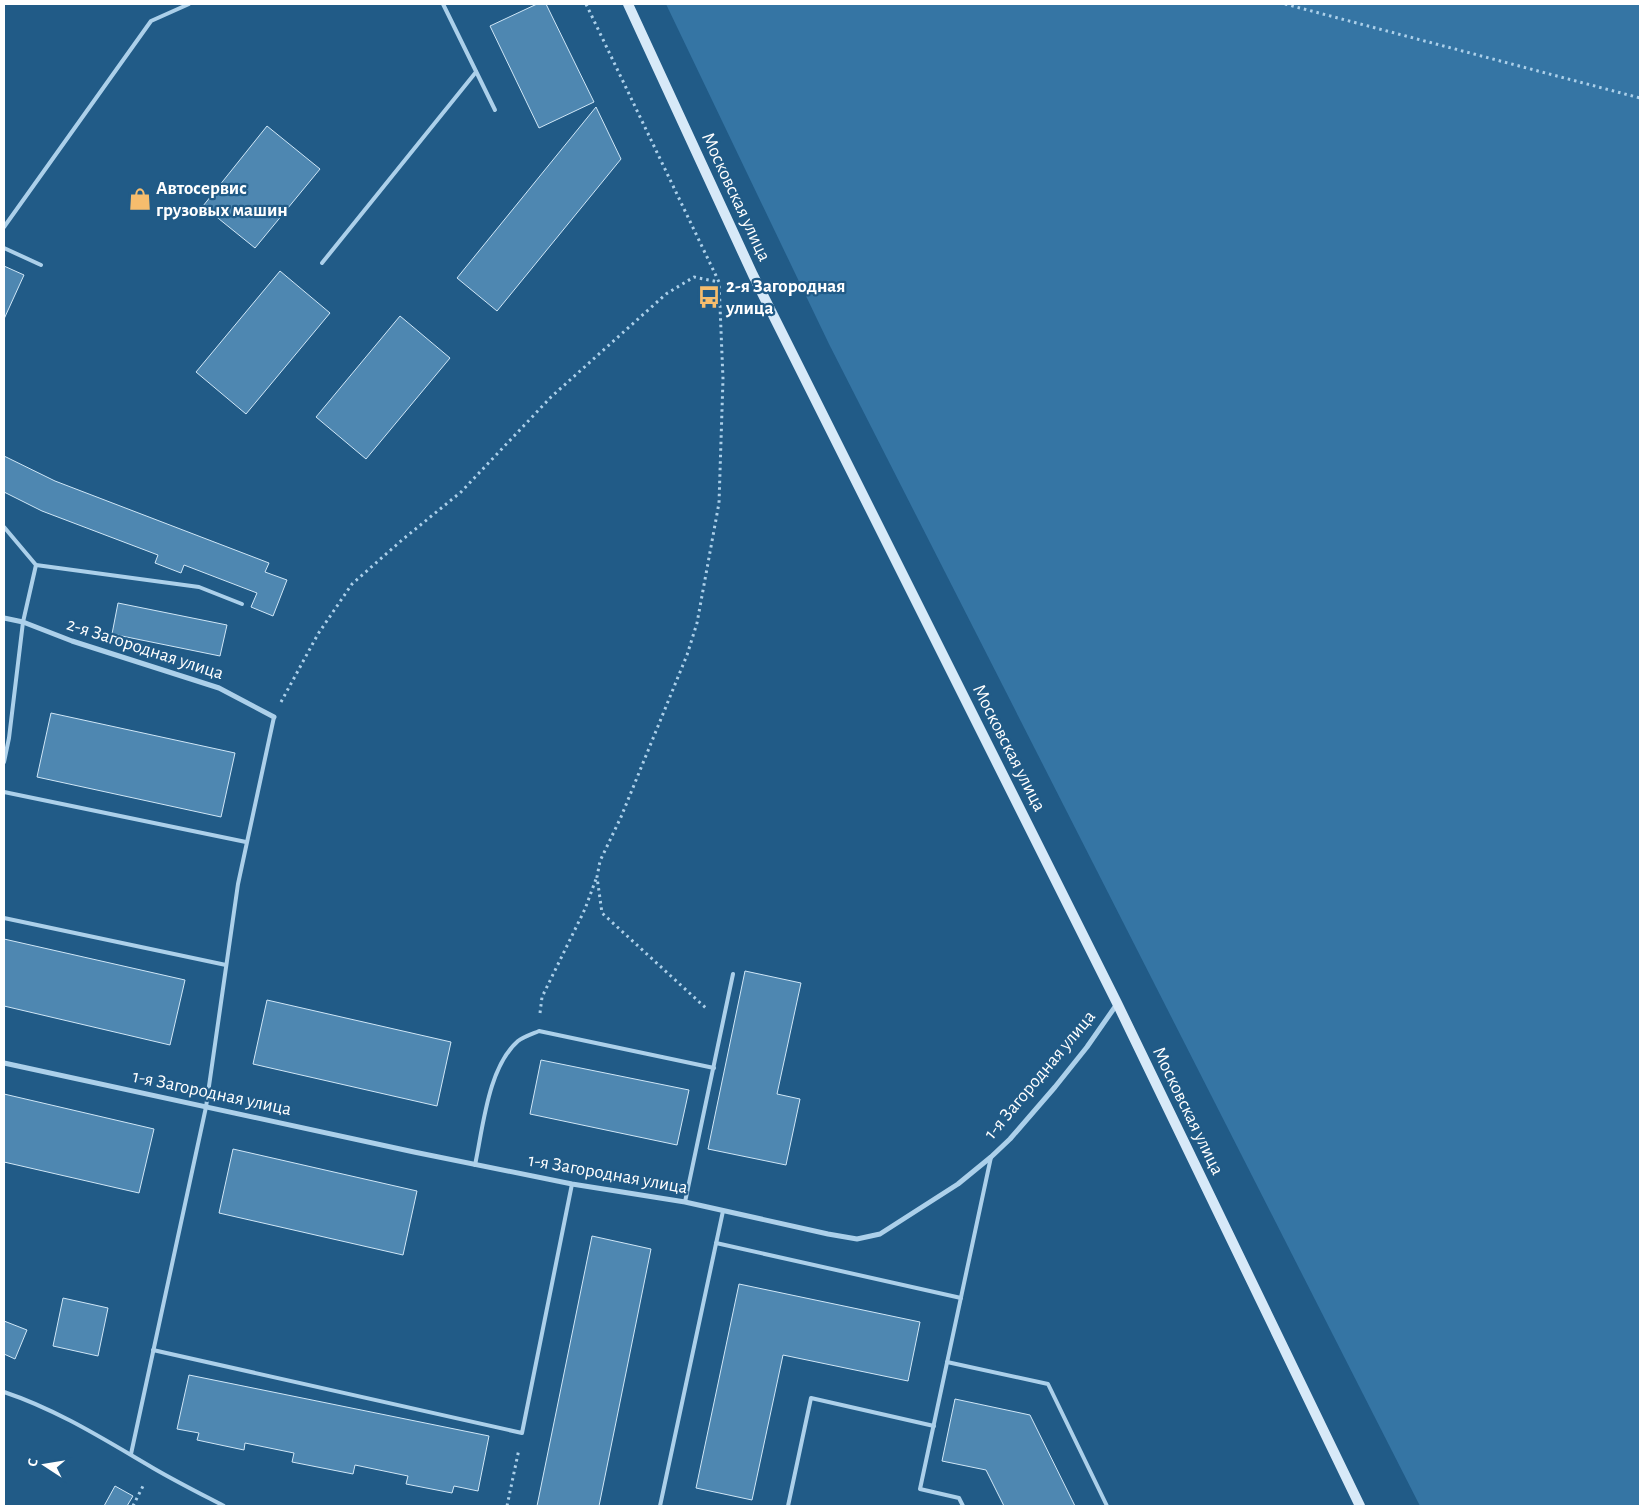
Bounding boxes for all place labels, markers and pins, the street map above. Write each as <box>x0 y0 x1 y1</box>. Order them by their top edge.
place label: Автосервис грузовых машин <box>156 179 288 220</box>
shop icon: Автосервис грузовых машин <box>127 186 153 212</box>
place label: 2-я Загородная улица <box>725 277 846 318</box>
bus stop icon: 2-я Загородная улица <box>696 284 722 310</box>

